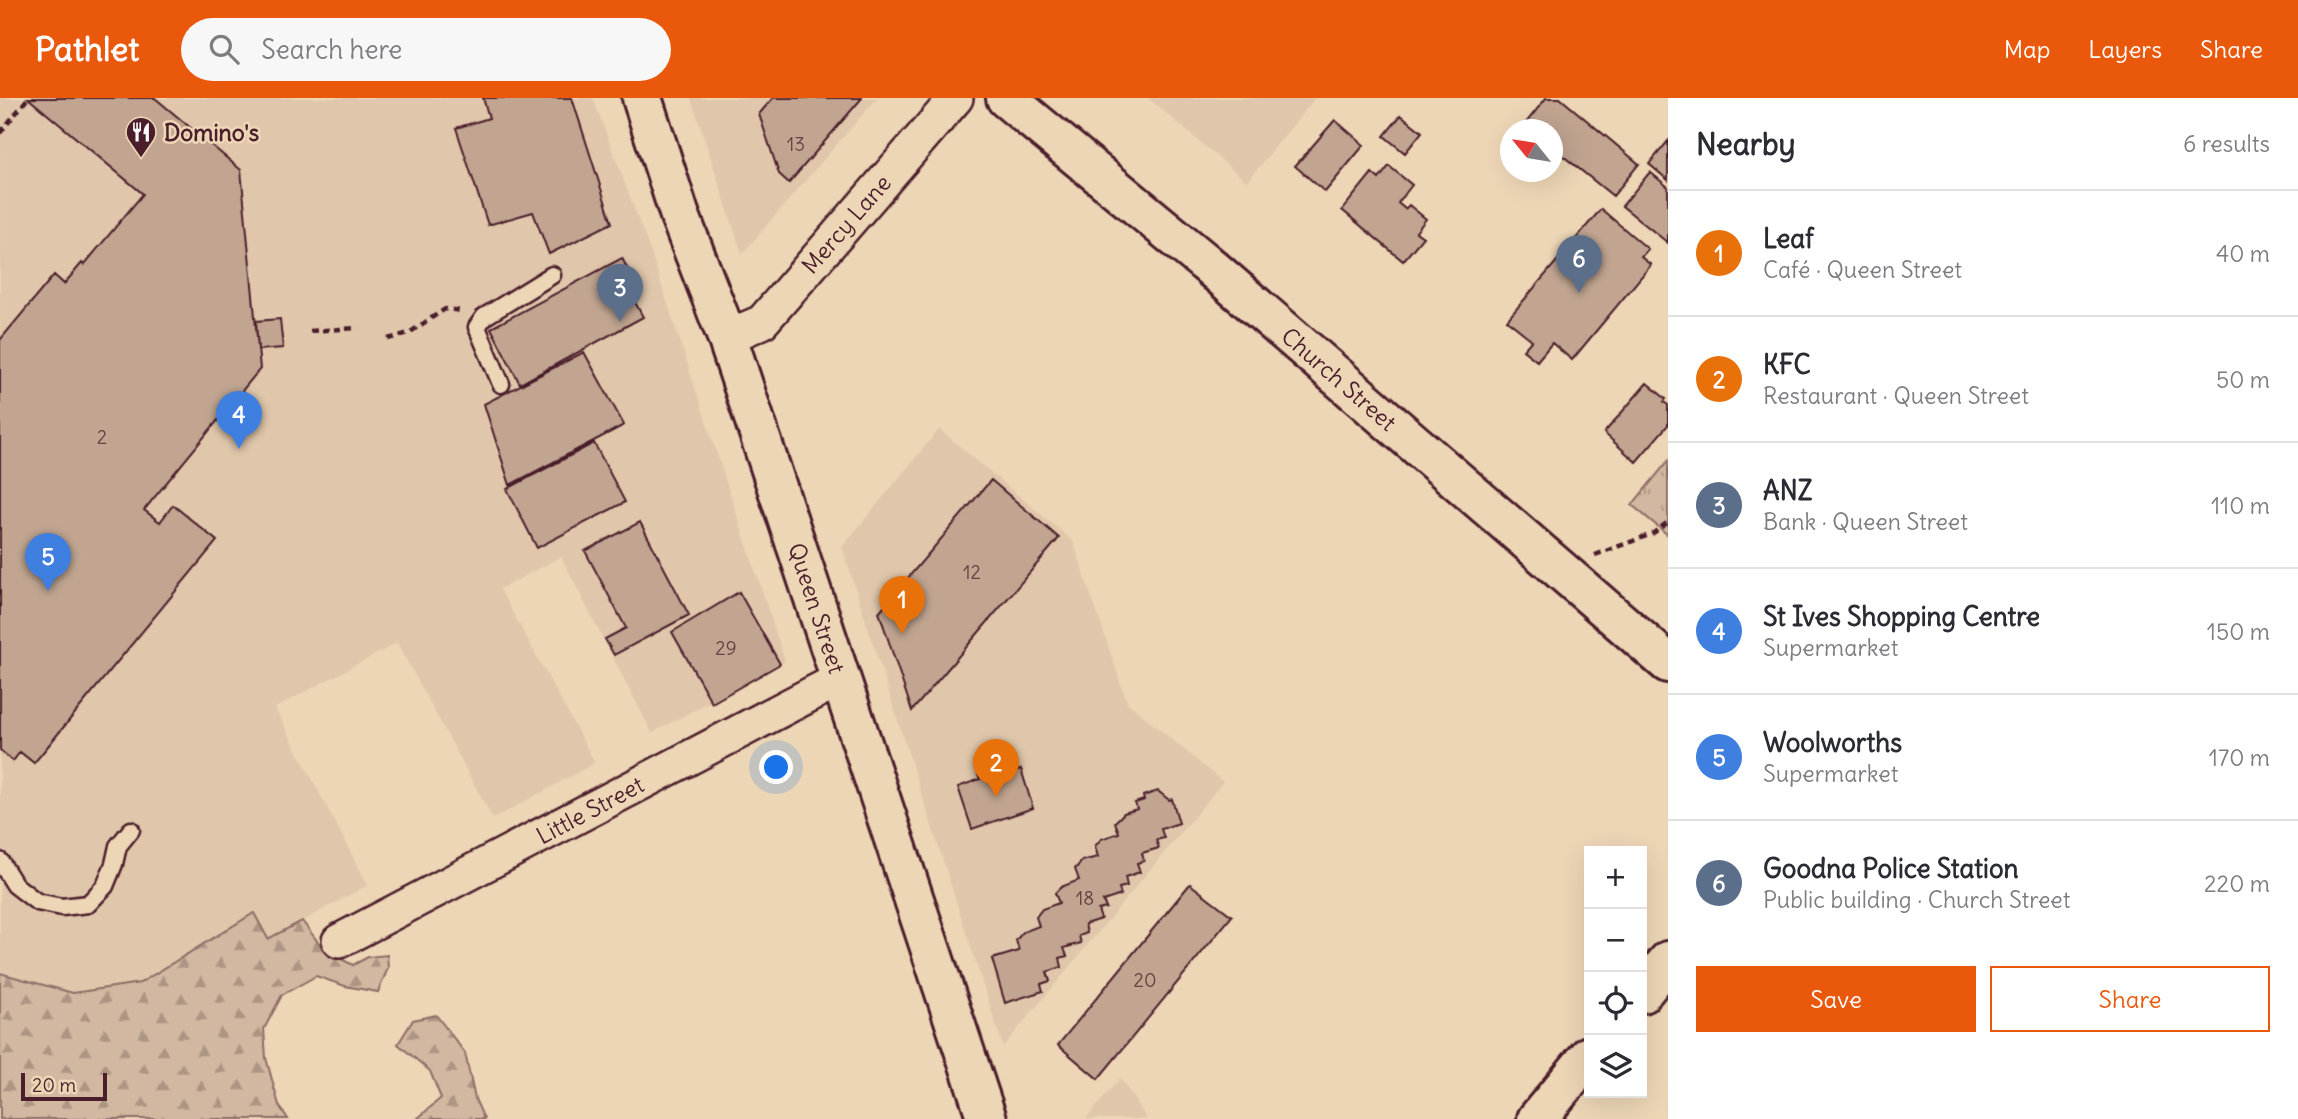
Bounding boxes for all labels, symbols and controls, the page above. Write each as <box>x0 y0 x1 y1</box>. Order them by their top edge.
search box <box>181 18 671 81</box>
text: Pathlet <box>35 28 139 70</box>
icon: search <box>205 30 243 68</box>
text: Search here <box>261 33 402 66</box>
text: Map <box>2004 34 2050 64</box>
text: Layers <box>2088 34 2162 64</box>
text: Share <box>2200 34 2263 64</box>
restaurant icon: Domino's <box>124 115 158 159</box>
place label: Domino's <box>164 118 259 147</box>
north arrow <box>1500 119 1563 182</box>
text: Nearby <box>1696 125 1796 163</box>
text: 6 results <box>2183 129 2270 158</box>
house number: 13 <box>787 132 805 156</box>
street label: Mercy Lane <box>795 169 897 279</box>
text: Leaf <box>1763 222 1814 255</box>
pin: 6 <box>1556 235 1602 293</box>
text: 1 <box>1714 239 1724 268</box>
text: 40 m <box>2216 239 2270 268</box>
text: Café · Queen Street <box>1763 255 1962 284</box>
pin: 3 <box>597 264 643 322</box>
street label: Church Street <box>1276 321 1403 437</box>
text: KFC <box>1763 348 1811 381</box>
text: 2 <box>1713 365 1725 394</box>
text: 50 m <box>2216 365 2270 394</box>
text: Restaurant · Queen Street <box>1763 381 2029 410</box>
pin: 4 <box>216 391 262 449</box>
house number: 2 <box>97 425 107 449</box>
text: ANZ <box>1763 474 1812 507</box>
text: 3 <box>1712 491 1726 520</box>
text: 110 m <box>2211 491 2270 520</box>
text: Bank · Queen Street <box>1763 507 1968 536</box>
pin: 5 <box>25 533 71 591</box>
street label: Queen Street <box>782 539 852 677</box>
house number: 12 <box>963 560 981 584</box>
pin: 1 <box>879 576 925 634</box>
text: St Ives Shopping Centre <box>1763 600 2040 633</box>
text: 4 <box>1712 617 1726 646</box>
text: 150 m <box>2207 617 2270 646</box>
text: Supermarket <box>1763 633 1899 662</box>
house number: 29 <box>715 636 737 660</box>
text: Woolworths <box>1763 726 1902 759</box>
pin: 2 <box>973 739 1019 797</box>
text: 5 <box>1712 743 1726 772</box>
text: 170 m <box>2209 743 2270 772</box>
your location <box>759 750 793 784</box>
text: Supermarket <box>1763 759 1899 788</box>
street label: Little Street <box>531 769 649 850</box>
map controls <box>1584 846 1647 1098</box>
button: + <box>1584 846 1647 909</box>
text: Goodna Police Station <box>1763 852 2019 885</box>
text: 6 <box>1712 869 1726 898</box>
text: 220 m <box>2204 869 2270 898</box>
text: Public building · Church Street <box>1763 885 2071 914</box>
house number: 18 <box>1076 886 1094 910</box>
button: − <box>1584 909 1647 972</box>
button: Save <box>1696 966 1976 1032</box>
button: Share <box>1990 966 2270 1032</box>
house number: 20 <box>1134 968 1156 992</box>
button: locate <box>1584 972 1647 1035</box>
button: layers <box>1584 1035 1647 1098</box>
scale bar <box>21 1070 107 1102</box>
text: 20 m <box>32 1073 76 1097</box>

